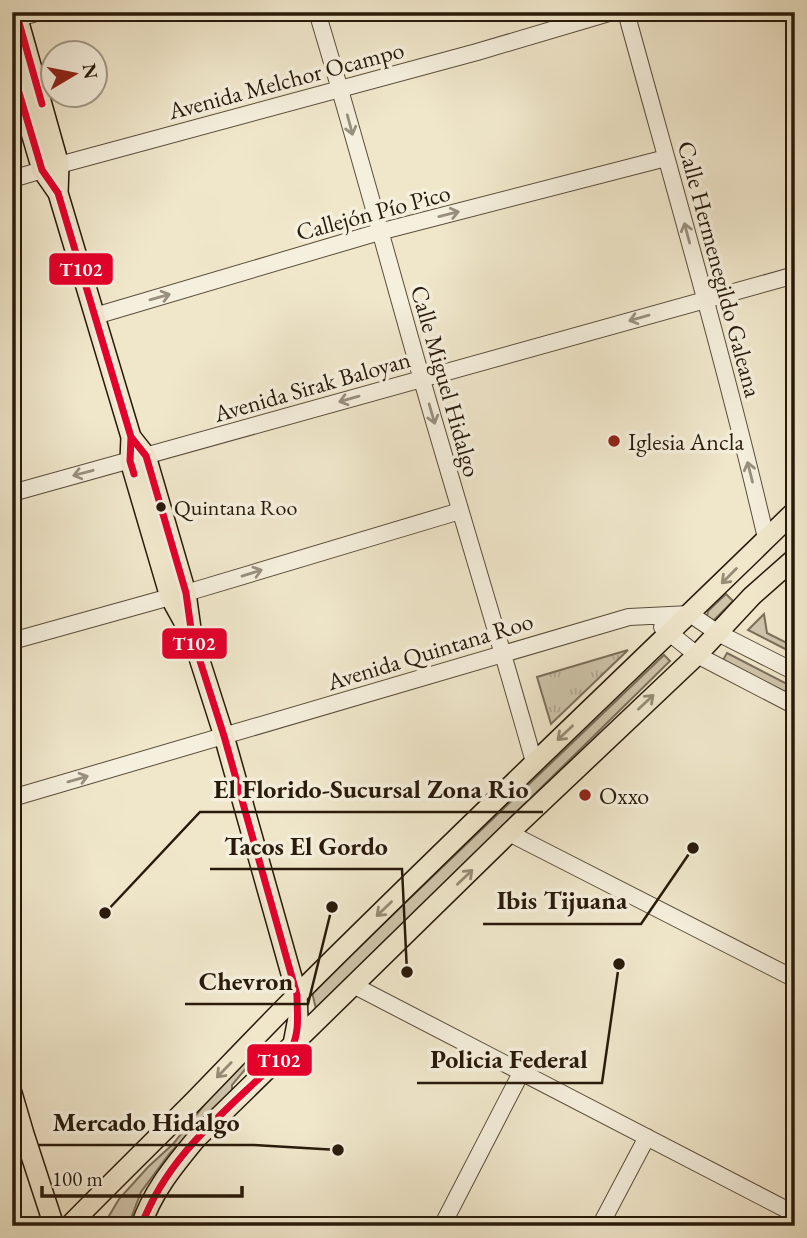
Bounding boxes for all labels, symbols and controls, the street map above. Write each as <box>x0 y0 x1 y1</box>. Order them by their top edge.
street label: Avenida Melchor Ocampo <box>164 34 407 127</box>
north arrow <box>38 38 108 108</box>
text: N <box>77 61 104 81</box>
one-way arrow <box>344 113 357 136</box>
street label: Calle Hermenegildo Galeana <box>671 137 769 401</box>
street label: Callejón Pío Pico <box>292 177 454 247</box>
one-way arrow <box>437 207 460 220</box>
one-way arrow <box>679 223 692 245</box>
line badge: T102 <box>48 252 114 286</box>
text: T102 <box>59 257 103 282</box>
street label: Calle Miguel Hidalgo <box>404 282 488 481</box>
one-way arrow <box>149 289 171 302</box>
one-way arrow <box>628 312 650 325</box>
street label: Avenida Sirak Baloyan <box>209 343 414 429</box>
one-way arrow <box>338 393 360 406</box>
one-way arrow <box>426 403 439 425</box>
place label: Iglesia Ancla <box>628 426 745 457</box>
marker: Iglesia Ancla <box>606 433 622 449</box>
one-way arrow <box>743 461 757 484</box>
one-way arrow <box>72 468 94 481</box>
place label: Quintana Roo <box>174 493 297 522</box>
marker: Quintana Roo <box>154 500 168 514</box>
one-way arrow <box>240 566 262 579</box>
one-way arrow <box>720 567 737 584</box>
street label: Avenida Quintana Roo <box>322 605 537 697</box>
line badge: T102 <box>161 627 228 660</box>
text: T102 <box>172 631 216 656</box>
one-way arrow <box>637 694 655 710</box>
one-way arrow <box>557 725 574 742</box>
callout: El Florido-Sucursal Zona Rio <box>200 765 543 812</box>
one-way arrow <box>67 771 89 784</box>
text: El Florido-Sucursal Zona Rio <box>213 772 529 806</box>
place label: Oxxo <box>599 780 649 811</box>
marker: Oxxo <box>577 787 593 803</box>
callout: Tacos El Gordo <box>210 822 402 869</box>
text: Tacos El Gordo <box>224 829 388 863</box>
one-way arrow <box>456 868 473 885</box>
callout: Ibis Tijuana <box>483 877 641 924</box>
text: Ibis Tijuana <box>497 883 628 917</box>
one-way arrow <box>376 901 393 918</box>
callout: Chevron <box>185 957 308 1004</box>
text: Chevron <box>199 964 293 998</box>
callout: Policia Federal <box>417 1036 602 1083</box>
text: Policia Federal <box>430 1042 588 1076</box>
line badge: T102 <box>246 1043 313 1077</box>
text: T102 <box>257 1048 301 1073</box>
one-way arrow <box>215 1062 232 1079</box>
callout: Mercado Hidalgo <box>39 1098 254 1145</box>
text: Mercado Hidalgo <box>52 1105 240 1139</box>
scale bar <box>42 1154 242 1198</box>
text: 100 m <box>52 1165 103 1192</box>

